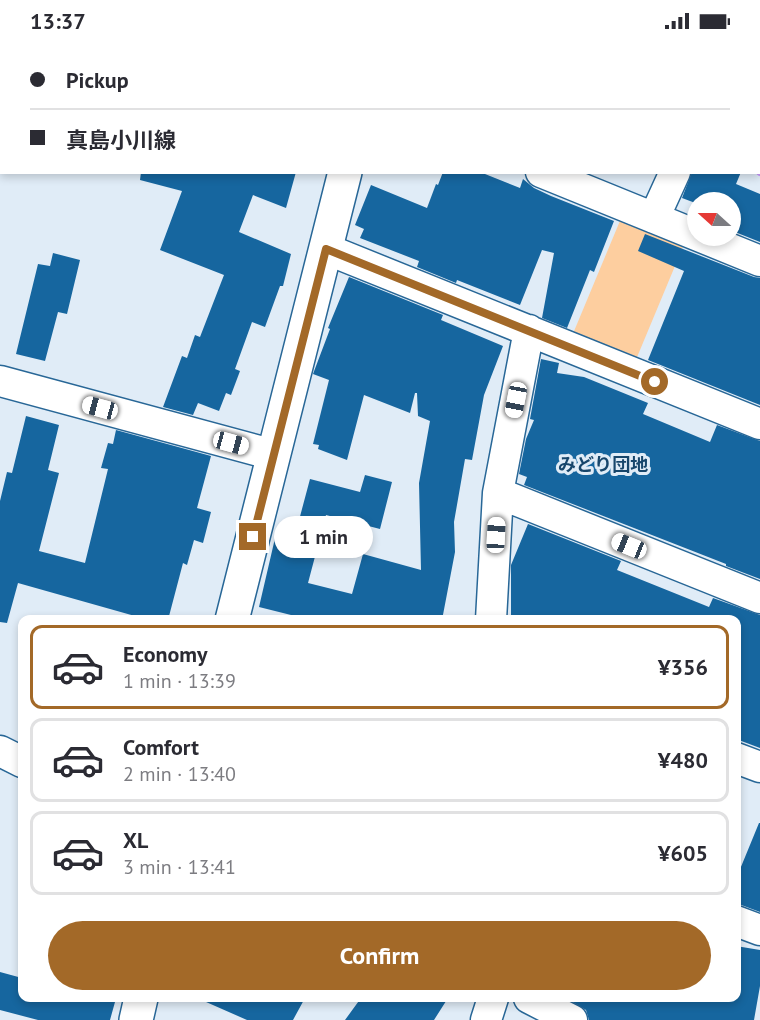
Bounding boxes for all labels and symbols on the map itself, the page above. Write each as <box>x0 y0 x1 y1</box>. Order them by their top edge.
north arrow <box>687 192 741 246</box>
route start <box>641 368 668 395</box>
car <box>504 381 528 419</box>
car <box>80 395 120 421</box>
car <box>211 430 251 456</box>
district label: みどり団地 <box>558 453 648 476</box>
callout: 1 min <box>274 516 373 558</box>
car <box>486 517 506 553</box>
route end <box>239 523 266 550</box>
car <box>609 531 649 561</box>

